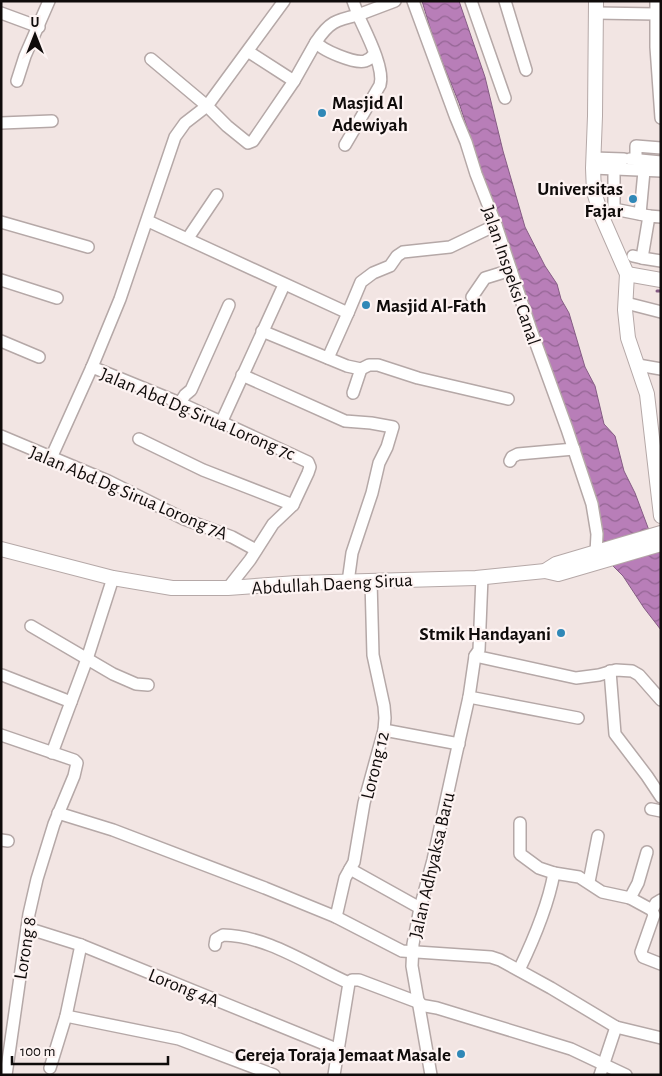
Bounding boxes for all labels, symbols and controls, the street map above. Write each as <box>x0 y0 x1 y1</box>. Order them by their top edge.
north arrow <box>10 10 60 60</box>
text: U <box>31 16 40 30</box>
place label: Masjid Al Adewiyah <box>332 94 408 135</box>
marker: Masjid Al Adewiyah <box>316 107 328 119</box>
place label: Universitas Fajar <box>537 180 623 221</box>
marker: Universitas Fajar <box>627 193 639 205</box>
street label: Jalan Inspeksi Canal <box>478 203 543 348</box>
place label: Masjid Al-Fath <box>376 297 486 316</box>
marker: Masjid Al-Fath <box>360 299 372 311</box>
street label: Jalan Abd Dg Sirua Lorong 7c <box>97 365 298 464</box>
street label: Jalan Abd Dg Sirua Lorong 7A <box>27 443 230 544</box>
street label: Abdullah Daeng Sirua <box>251 571 413 598</box>
place label: Stmik Handayani <box>419 625 551 644</box>
marker: Stmik Handayani <box>555 627 567 639</box>
street label: Lorong 12 <box>358 729 393 801</box>
street label: Jalan Adhyaksa Baru <box>406 790 459 940</box>
street label: Lorong 8 <box>11 916 40 981</box>
street label: Lorong 4A <box>145 966 221 1011</box>
scale bar <box>12 1034 169 1066</box>
text: 100 m <box>20 1044 55 1059</box>
place label: Gereja Toraja Jemaat Masale <box>235 1046 451 1065</box>
marker: Gereja Toraja Jemaat Masale <box>455 1048 467 1060</box>

